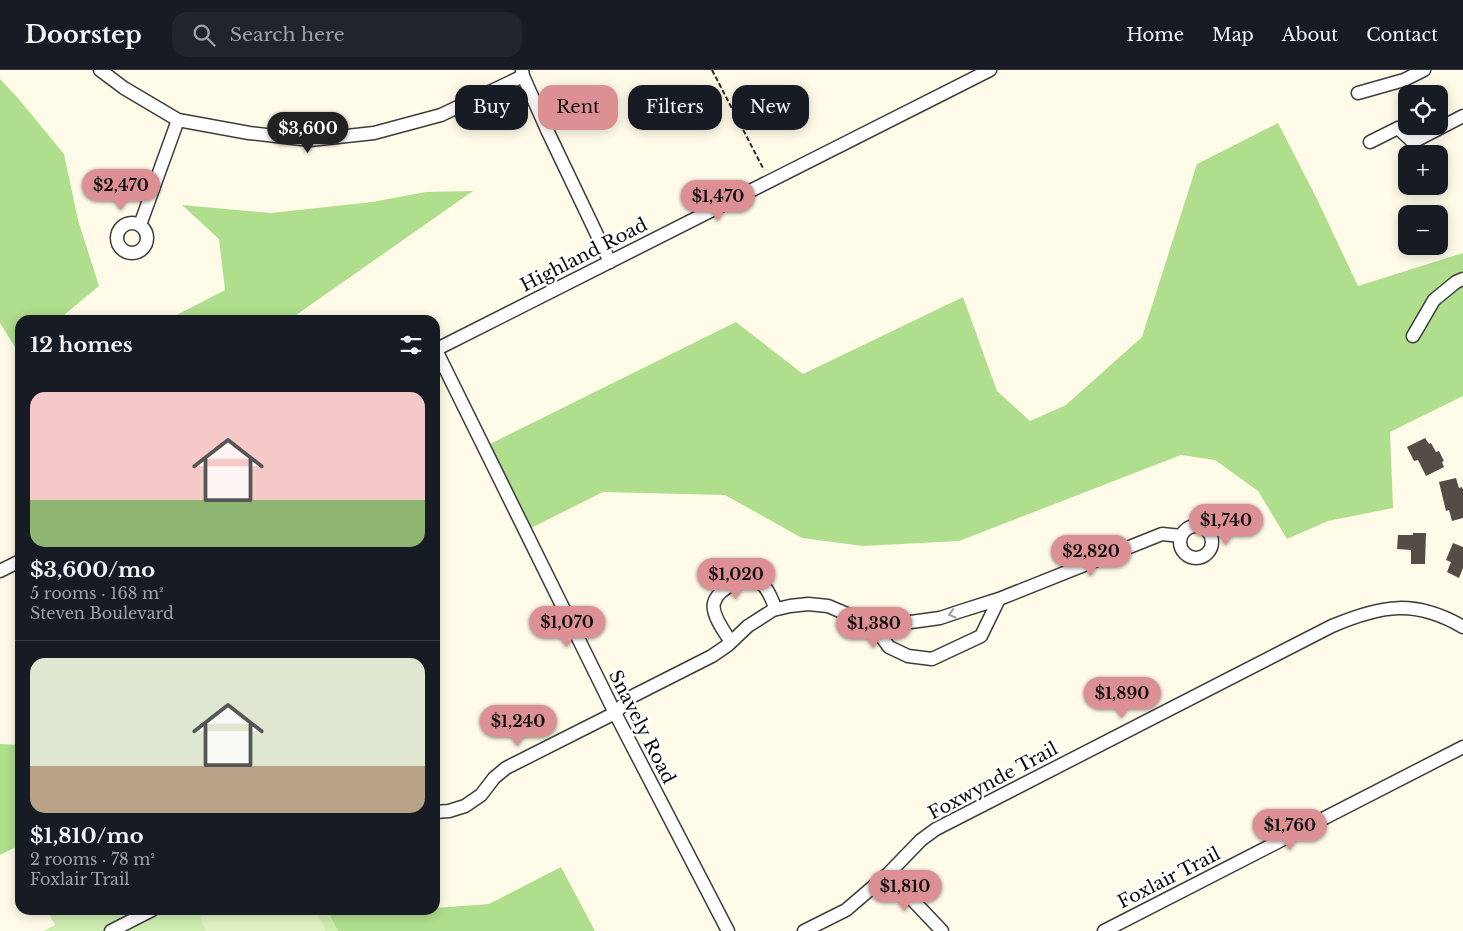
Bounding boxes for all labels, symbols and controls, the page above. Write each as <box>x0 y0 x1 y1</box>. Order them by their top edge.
search box <box>172 12 522 57</box>
text: Doorstep <box>25 20 142 49</box>
icon: search <box>190 21 218 49</box>
text: Search here <box>230 23 345 46</box>
text: Home <box>1126 24 1184 46</box>
text: Map <box>1212 24 1254 46</box>
text: About <box>1282 24 1338 46</box>
text: Contact <box>1366 24 1438 46</box>
chip: Buy <box>455 85 528 130</box>
chip: Rent <box>538 85 618 130</box>
chip: Filters <box>628 85 722 130</box>
chip: New <box>732 85 809 130</box>
map controls <box>1398 85 1448 255</box>
button: locate <box>1398 85 1448 135</box>
pin: $3,600 <box>267 112 349 154</box>
text: $3,600 <box>278 118 338 138</box>
button: + <box>1398 145 1448 195</box>
pin: $2,470 <box>80 168 162 211</box>
text: $2,470 <box>93 175 149 195</box>
pin: $1,470 <box>677 180 759 222</box>
text: $1,470 <box>692 186 744 206</box>
button: − <box>1398 205 1448 255</box>
street label: Highland Road <box>517 214 651 296</box>
icon: filters <box>397 331 425 359</box>
text: 12 homes <box>30 332 133 358</box>
icon: home <box>183 425 273 515</box>
pin: $1,740 <box>1185 504 1267 546</box>
text: $1,740 <box>1200 510 1252 530</box>
pin: $2,820 <box>1050 534 1132 577</box>
text: $2,820 <box>1062 541 1120 561</box>
text: $3,600/mo <box>30 557 155 583</box>
pin: $1,020 <box>695 558 777 600</box>
text: $1,020 <box>708 564 764 584</box>
text: 5 rooms · 168 m² <box>30 583 164 603</box>
text: Steven Boulevard <box>30 603 174 623</box>
pin: $1,070 <box>526 606 608 648</box>
pin: $1,380 <box>833 606 915 649</box>
one-way arrow <box>949 608 957 618</box>
text: $1,070 <box>540 612 594 632</box>
text: $1,380 <box>847 613 901 633</box>
street label: Snavely Road <box>604 667 680 787</box>
pin: $1,890 <box>1081 676 1163 719</box>
text: $1,890 <box>1095 683 1149 703</box>
icon: home <box>183 690 273 780</box>
pin: $1,240 <box>477 704 559 747</box>
text: $1,240 <box>491 711 545 731</box>
street label: Foxwynde Trail <box>924 738 1062 824</box>
pin: $1,760 <box>1249 808 1331 851</box>
text: $1,760 <box>1264 815 1316 835</box>
text: $1,810/mo <box>30 823 144 849</box>
street label: Foxlair Trail <box>1114 843 1224 913</box>
text: 2 rooms · 78 m² <box>30 849 155 869</box>
text: Foxlair Trail <box>30 869 130 889</box>
pin: $1,810 <box>864 870 946 912</box>
text: $1,810 <box>880 876 930 896</box>

